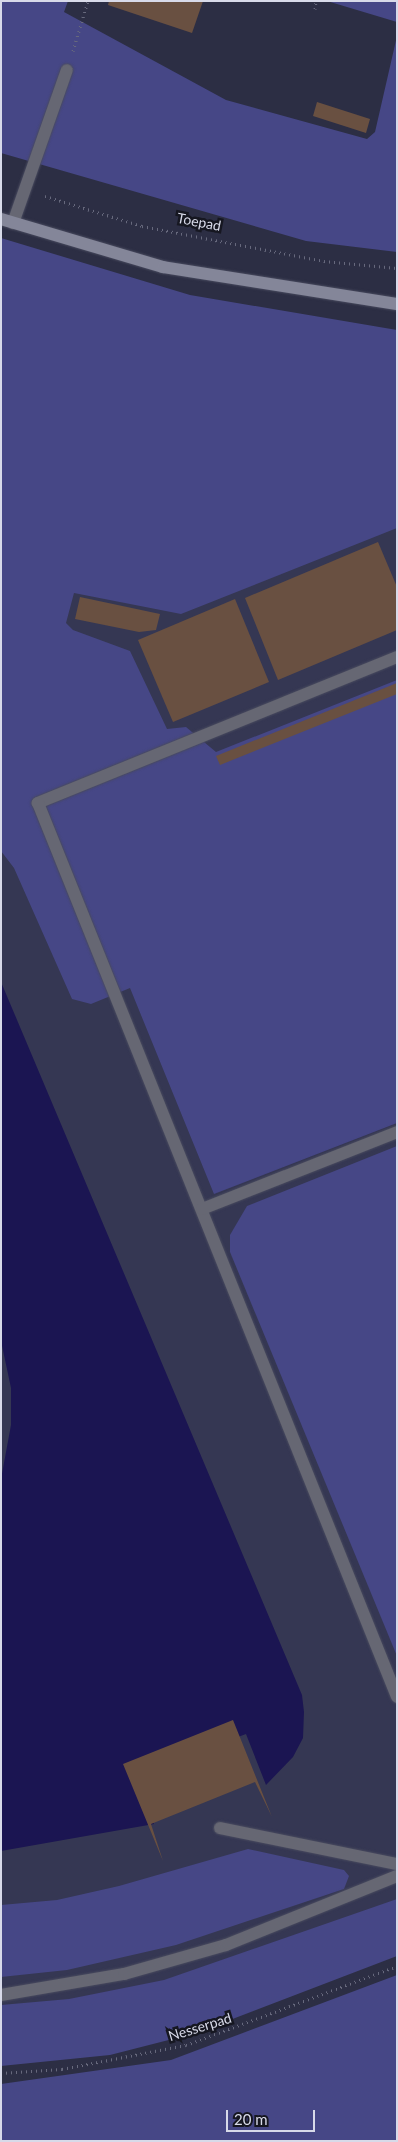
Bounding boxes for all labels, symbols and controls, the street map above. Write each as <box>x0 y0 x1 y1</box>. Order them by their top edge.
street label: Toepad <box>176 210 222 234</box>
street label: Nesserpad <box>166 2009 234 2045</box>
scale bar <box>228 2100 317 2132</box>
text: 20 m <box>234 2110 268 2128</box>

